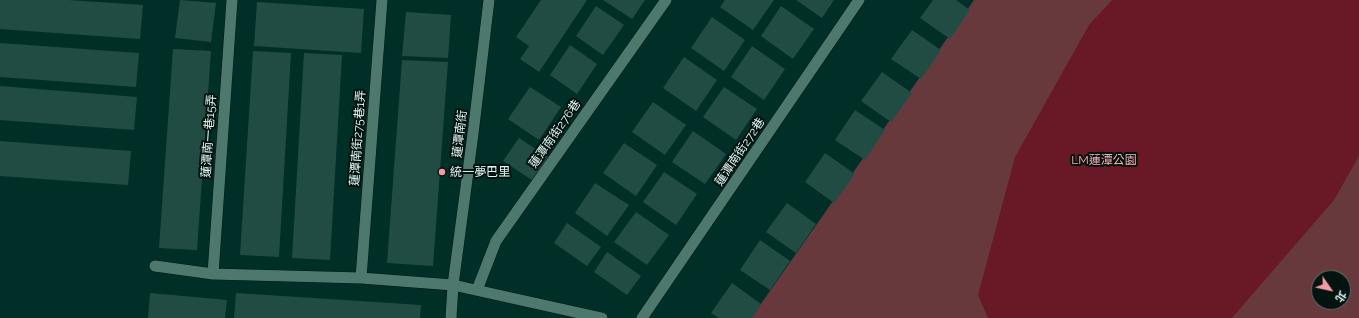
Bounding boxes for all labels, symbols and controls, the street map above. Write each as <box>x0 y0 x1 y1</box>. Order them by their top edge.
street label: 蓮潭南街275巷1弄 <box>347 90 369 186</box>
street label: 蓮潭南一巷15弄 <box>199 94 219 178</box>
street label: 蓮潭南街276巷 <box>526 97 584 171</box>
street label: 蓮潭南街 <box>450 109 470 159</box>
street label: 蓮潭南街272巷 <box>712 115 768 189</box>
park label: LM蓮潭公園 <box>1071 153 1137 167</box>
place label: 統一夢巴里 <box>450 165 510 179</box>
marker: 統一夢巴里 <box>437 167 447 177</box>
north arrow <box>1311 270 1351 310</box>
text: 北 <box>1332 288 1349 305</box>

